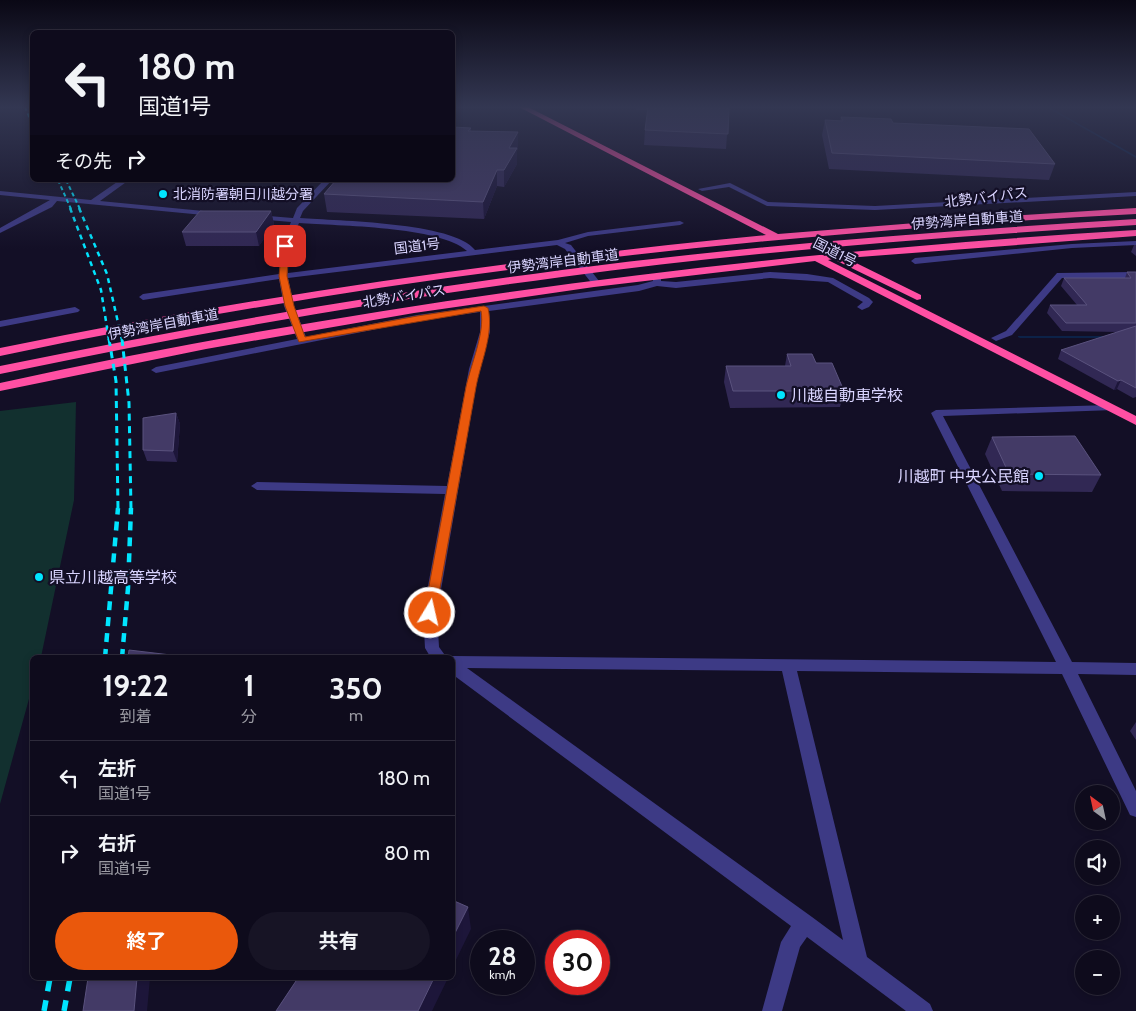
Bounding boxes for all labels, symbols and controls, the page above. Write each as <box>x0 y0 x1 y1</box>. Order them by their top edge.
text: 180 m <box>138 45 235 88</box>
icon: left <box>55 50 120 115</box>
text: 国道1号 <box>138 93 211 120</box>
icon: right <box>122 145 150 173</box>
text: その先 <box>55 150 112 173</box>
street label: 北勢バイパス <box>943 183 1029 211</box>
place label: 北消防署朝日川越分署 <box>173 185 313 203</box>
marker: 北消防署朝日川越分署 <box>157 188 169 200</box>
street label: 伊勢湾岸自動車道 <box>911 207 1023 233</box>
pin <box>264 225 306 267</box>
icon: arrive <box>271 232 299 260</box>
street label: 国道1号 <box>810 233 860 271</box>
street label: 国道1号 <box>393 234 441 258</box>
street label: 伊勢湾岸自動車道 <box>506 245 620 277</box>
street label: 北勢バイパス <box>361 281 447 311</box>
street label: 伊勢湾岸自動車道 <box>106 304 220 344</box>
place label: 川越自動車学校 <box>791 386 903 405</box>
marker: 川越自動車学校 <box>775 389 787 401</box>
place label: 川越町 中央公民館 <box>897 467 1029 486</box>
marker: 川越町 中央公民館 <box>1033 470 1045 482</box>
place label: 県立川越高等学校 <box>49 568 177 587</box>
marker: 県立川越高等学校 <box>33 571 45 583</box>
position arrow <box>403 586 455 638</box>
text: 19:22 <box>102 667 169 704</box>
text: 1 <box>243 667 254 704</box>
text: 350 <box>329 670 383 707</box>
text: m <box>349 706 363 725</box>
text: 到着 <box>119 707 151 726</box>
text: 分 <box>241 707 257 726</box>
text: 左折 <box>98 757 136 780</box>
icon: left <box>55 764 83 792</box>
text: 180 m <box>378 767 430 790</box>
text: 国道1号 <box>98 784 151 803</box>
north arrow <box>1075 785 1120 830</box>
map controls <box>1075 785 1120 995</box>
text: 右折 <box>98 832 136 855</box>
icon: right <box>55 839 83 867</box>
button: sound <box>1075 840 1120 885</box>
text: 80 m <box>384 842 430 865</box>
text: 国道1号 <box>98 859 151 878</box>
button: + <box>1075 895 1120 940</box>
button: 終了 <box>55 912 238 970</box>
button: 共有 <box>248 912 430 970</box>
speed limit sign: 30 <box>545 930 610 995</box>
text: 28 <box>488 941 517 971</box>
button: − <box>1075 950 1120 995</box>
text: km/h <box>489 967 516 982</box>

